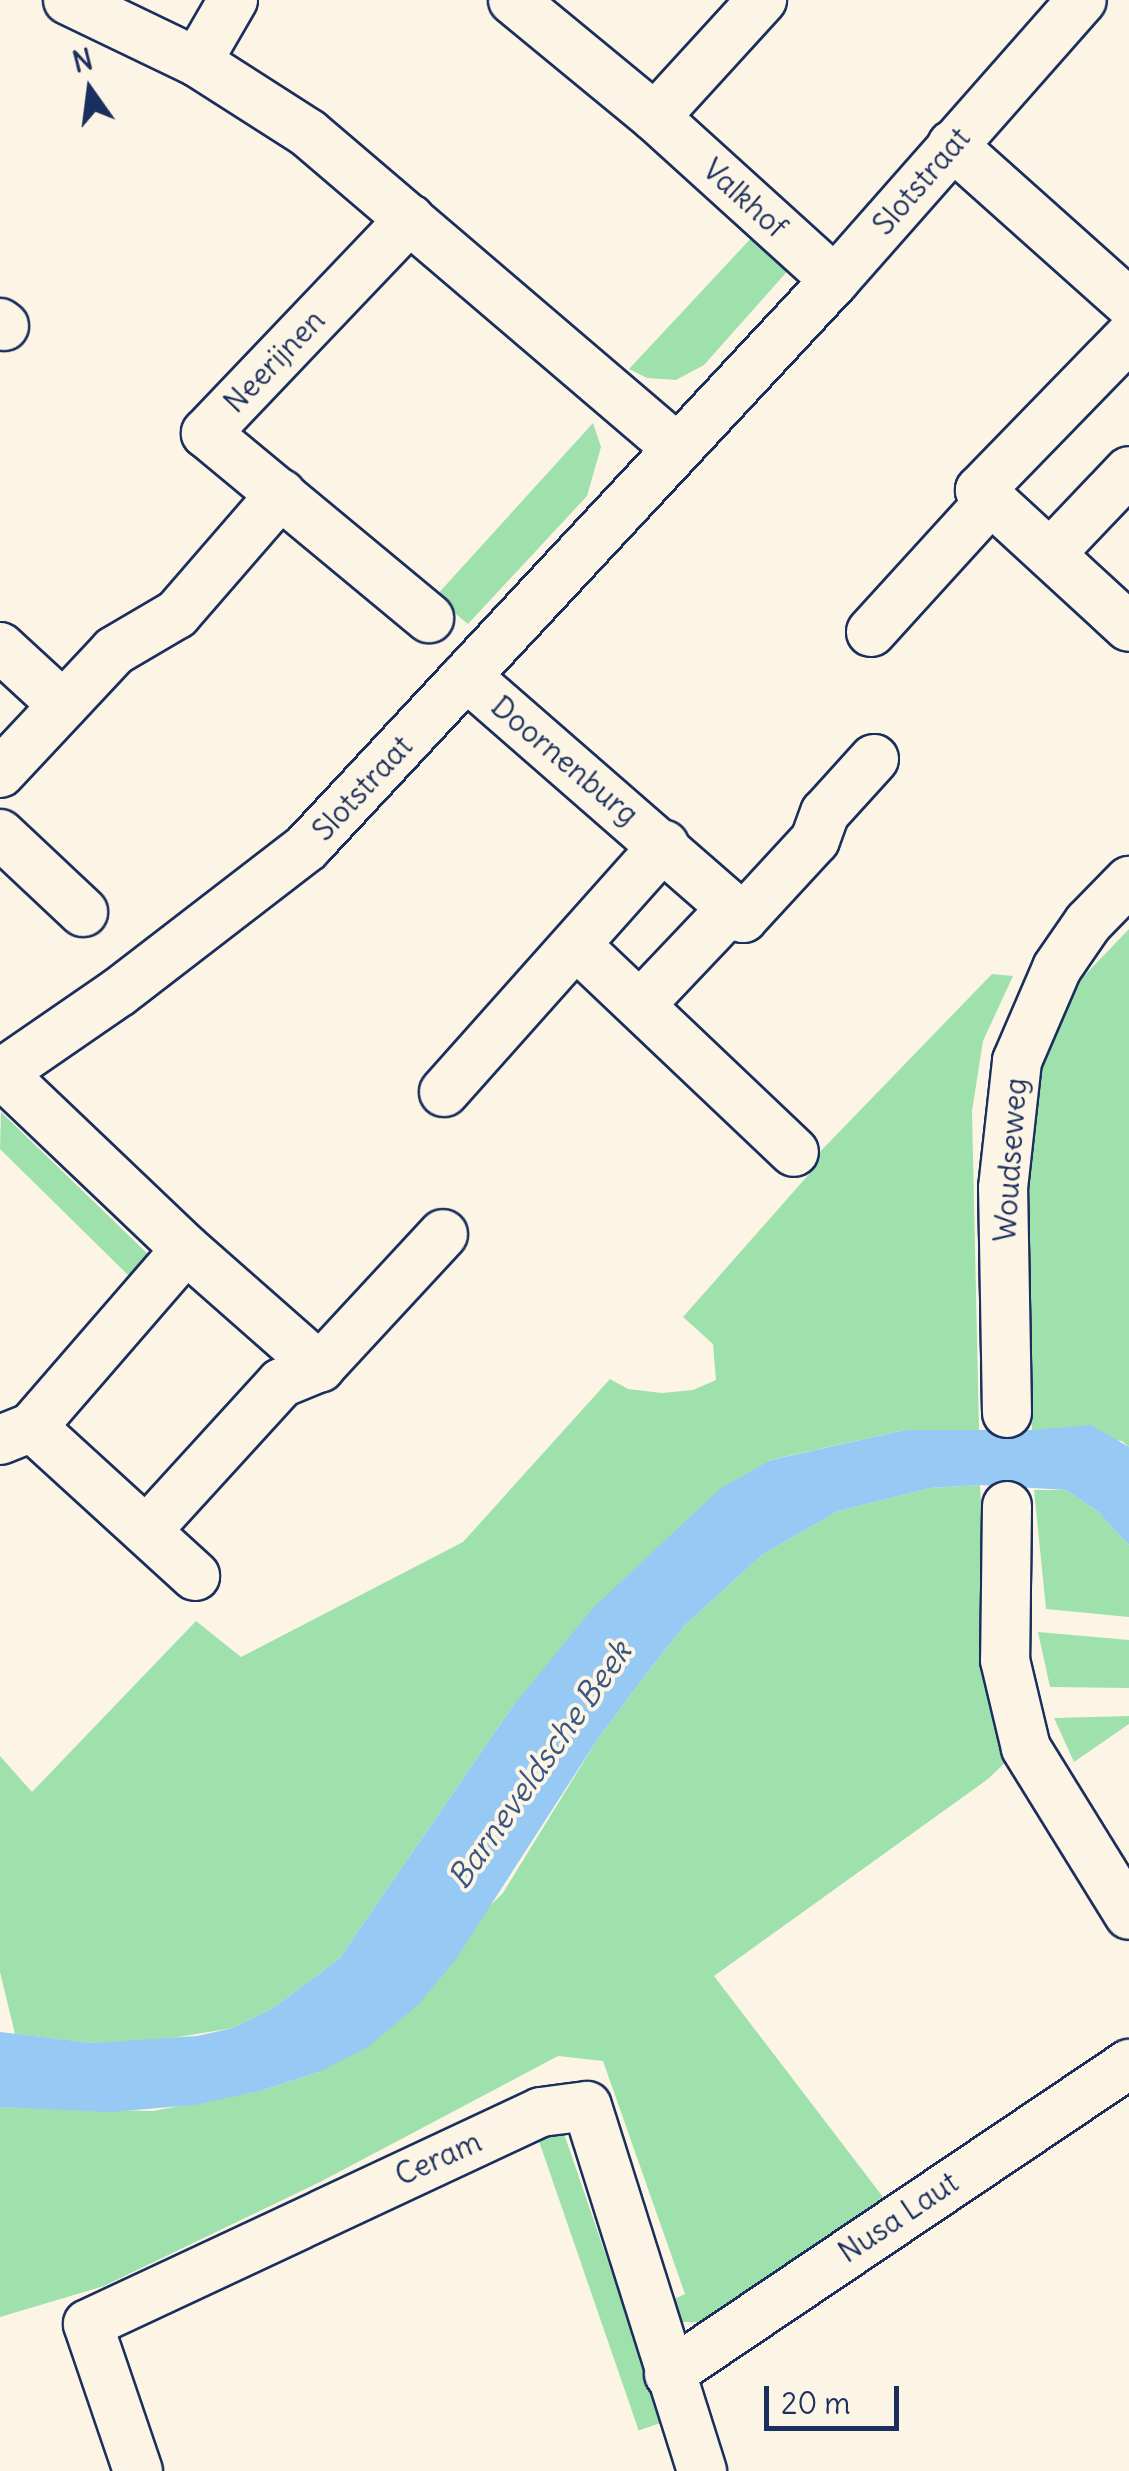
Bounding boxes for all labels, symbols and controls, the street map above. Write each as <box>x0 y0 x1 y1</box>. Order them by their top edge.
north arrow <box>40 40 140 140</box>
text: N <box>69 41 96 81</box>
street label: Slotstraat <box>865 120 977 242</box>
street label: Valkhof <box>696 151 794 245</box>
street label: Neerijnen <box>216 302 332 420</box>
street label: Doornenburg <box>484 688 646 832</box>
street label: Slotstraat <box>304 728 420 848</box>
street label: Woudseweg <box>986 1077 1034 1243</box>
water label: Barneveldsche Beek <box>440 1634 640 1896</box>
street label: Ceram <box>389 2123 487 2193</box>
street label: Nusa Laut <box>831 2164 965 2270</box>
scale bar <box>769 2366 904 2428</box>
text: 20 m <box>781 2384 851 2422</box>

